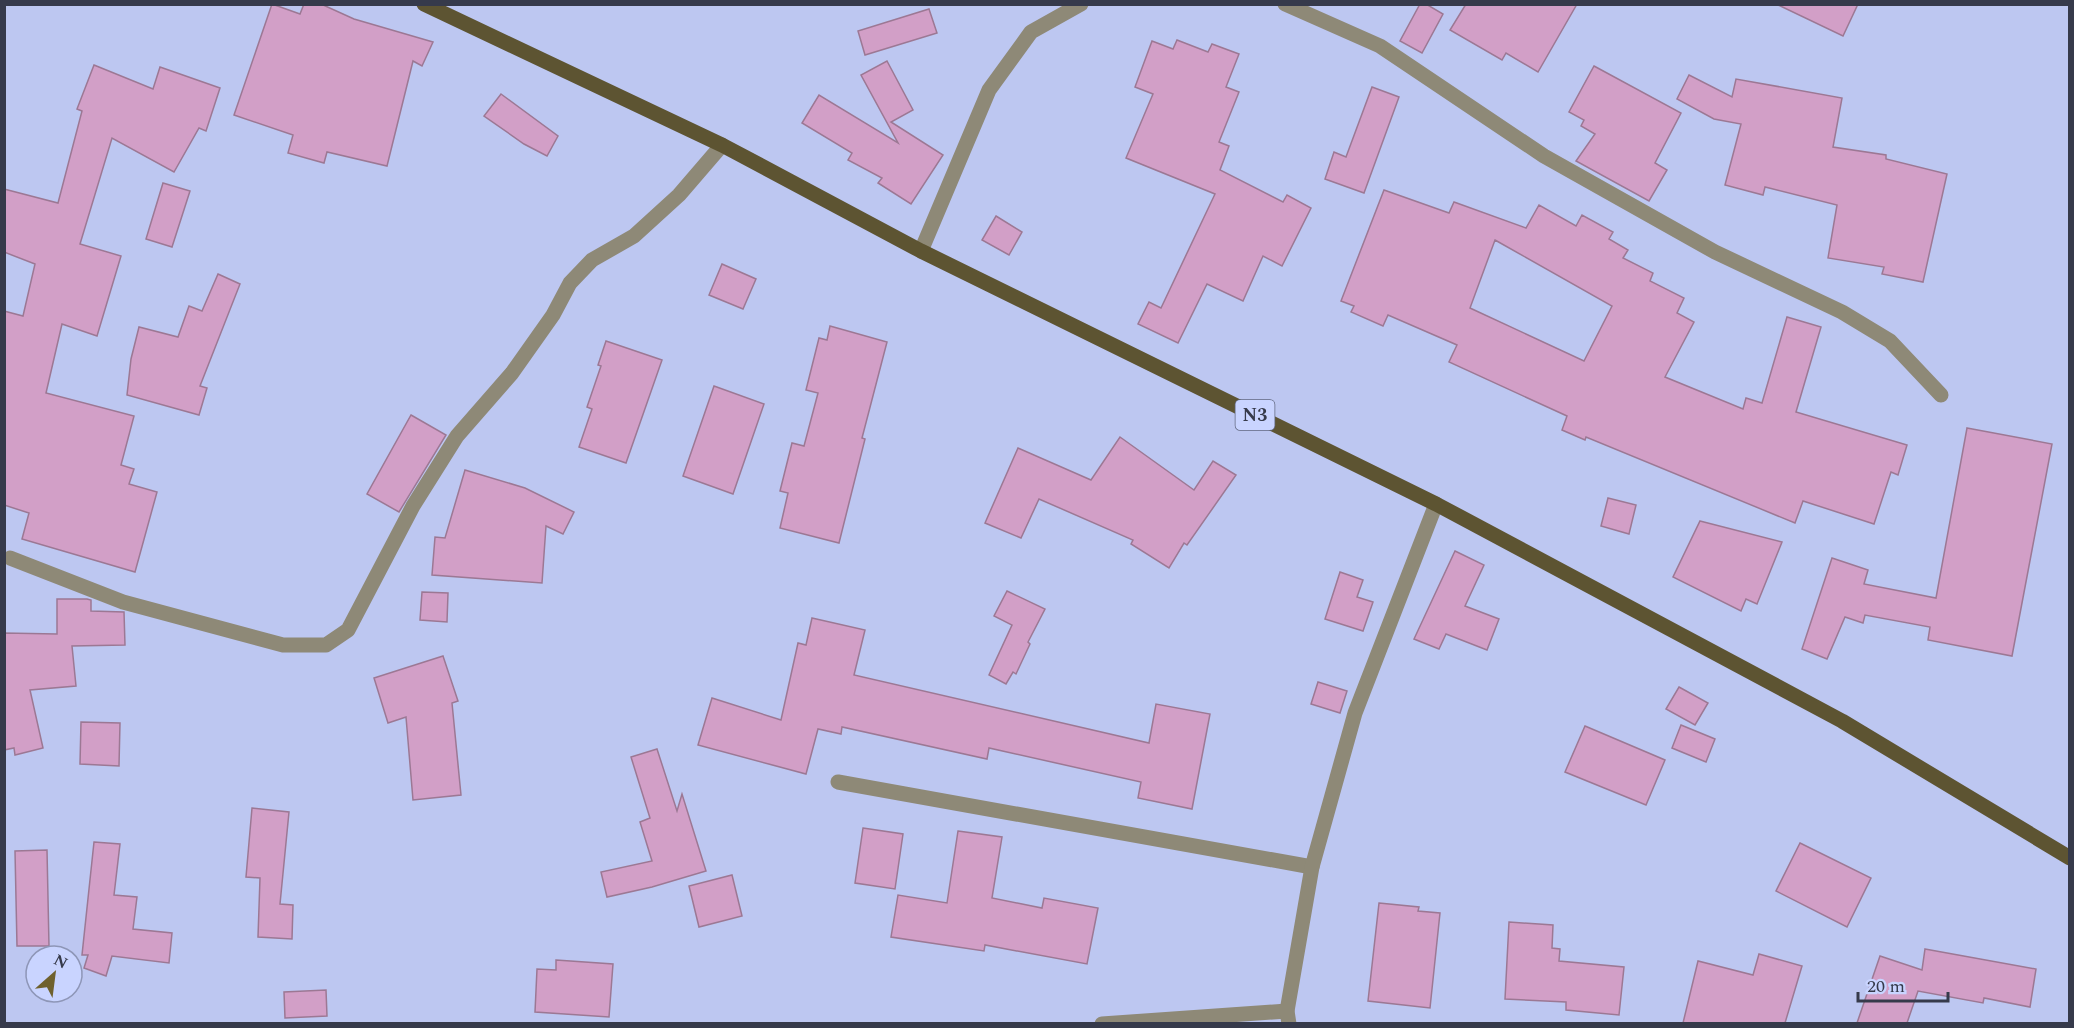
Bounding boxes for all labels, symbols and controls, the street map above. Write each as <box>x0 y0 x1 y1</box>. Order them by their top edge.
road number: N3 <box>1236 400 1274 430</box>
north arrow <box>24 944 84 1004</box>
text: N <box>49 948 72 975</box>
scale bar <box>1858 965 1948 1003</box>
text: 20 m <box>1867 973 1905 1000</box>

